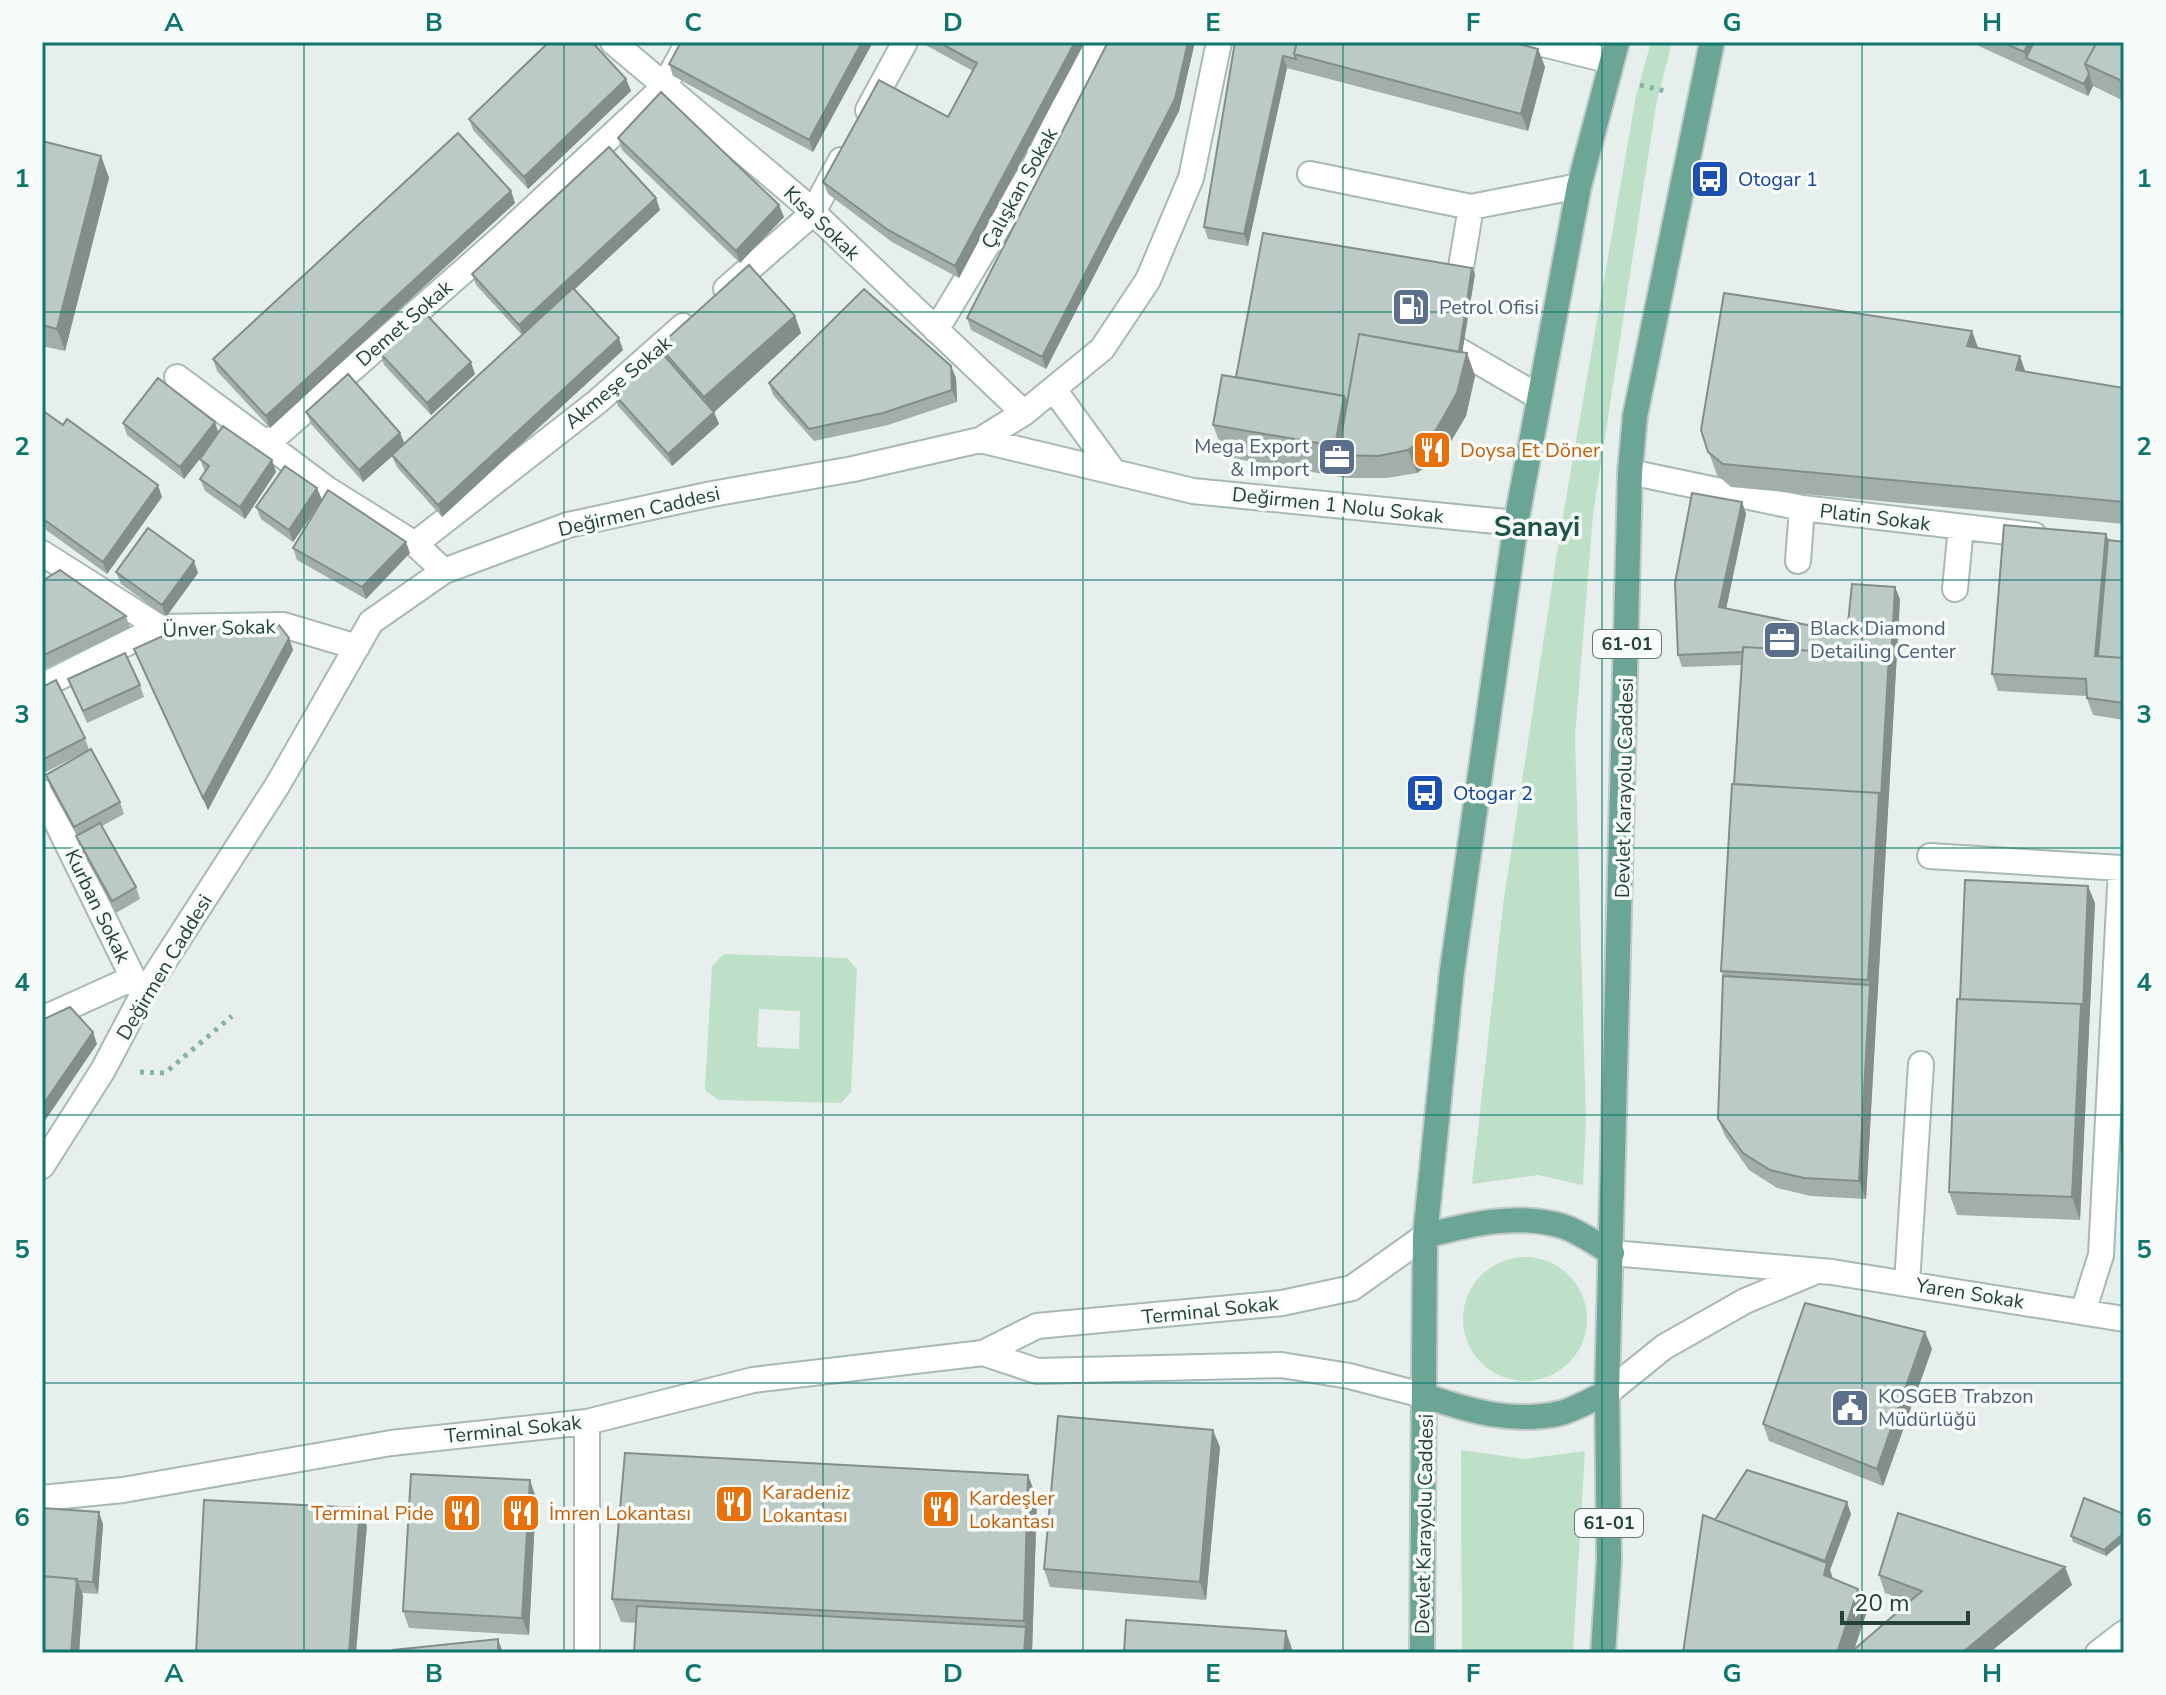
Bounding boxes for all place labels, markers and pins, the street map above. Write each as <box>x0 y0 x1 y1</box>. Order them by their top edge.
bus stop icon: Otogar 1 <box>1689 158 1731 200</box>
place label: Otogar 1 <box>1738 166 1818 193</box>
fuel station icon: Petrol Ofisi <box>1390 286 1432 328</box>
place label: Petrol Ofisi <box>1439 294 1539 321</box>
restaurant icon: Doysa Et Döner <box>1411 429 1453 471</box>
place label: Mega Export & Import <box>1194 433 1310 483</box>
office icon: Mega Export & Import <box>1316 436 1358 478</box>
place label: Doysa Et Döner <box>1460 437 1600 464</box>
place label: Black Diamond Detailing Center <box>1810 615 1956 665</box>
office icon: Black Diamond Detailing Center <box>1761 619 1803 661</box>
bus stop icon: Otogar 2 <box>1404 772 1446 814</box>
place label: Otogar 2 <box>1453 780 1533 807</box>
place label: KOSGEB Trabzon Müdürlüğü <box>1878 1383 2034 1433</box>
public building icon: KOSGEB Trabzon Müdürlüğü <box>1829 1387 1871 1429</box>
place label: Karadeniz Lokantası <box>762 1479 850 1529</box>
restaurant icon: Karadeniz Lokantası <box>713 1483 755 1525</box>
place label: Kardeşler Lokantası <box>969 1485 1055 1535</box>
restaurant icon: Kardeşler Lokantası <box>920 1488 962 1530</box>
restaurant icon: Terminal Pide <box>441 1492 483 1534</box>
restaurant icon: İmren Lokantası <box>500 1492 542 1534</box>
place label: Terminal Pide <box>311 1500 434 1527</box>
place label: İmren Lokantası <box>549 1500 691 1527</box>

